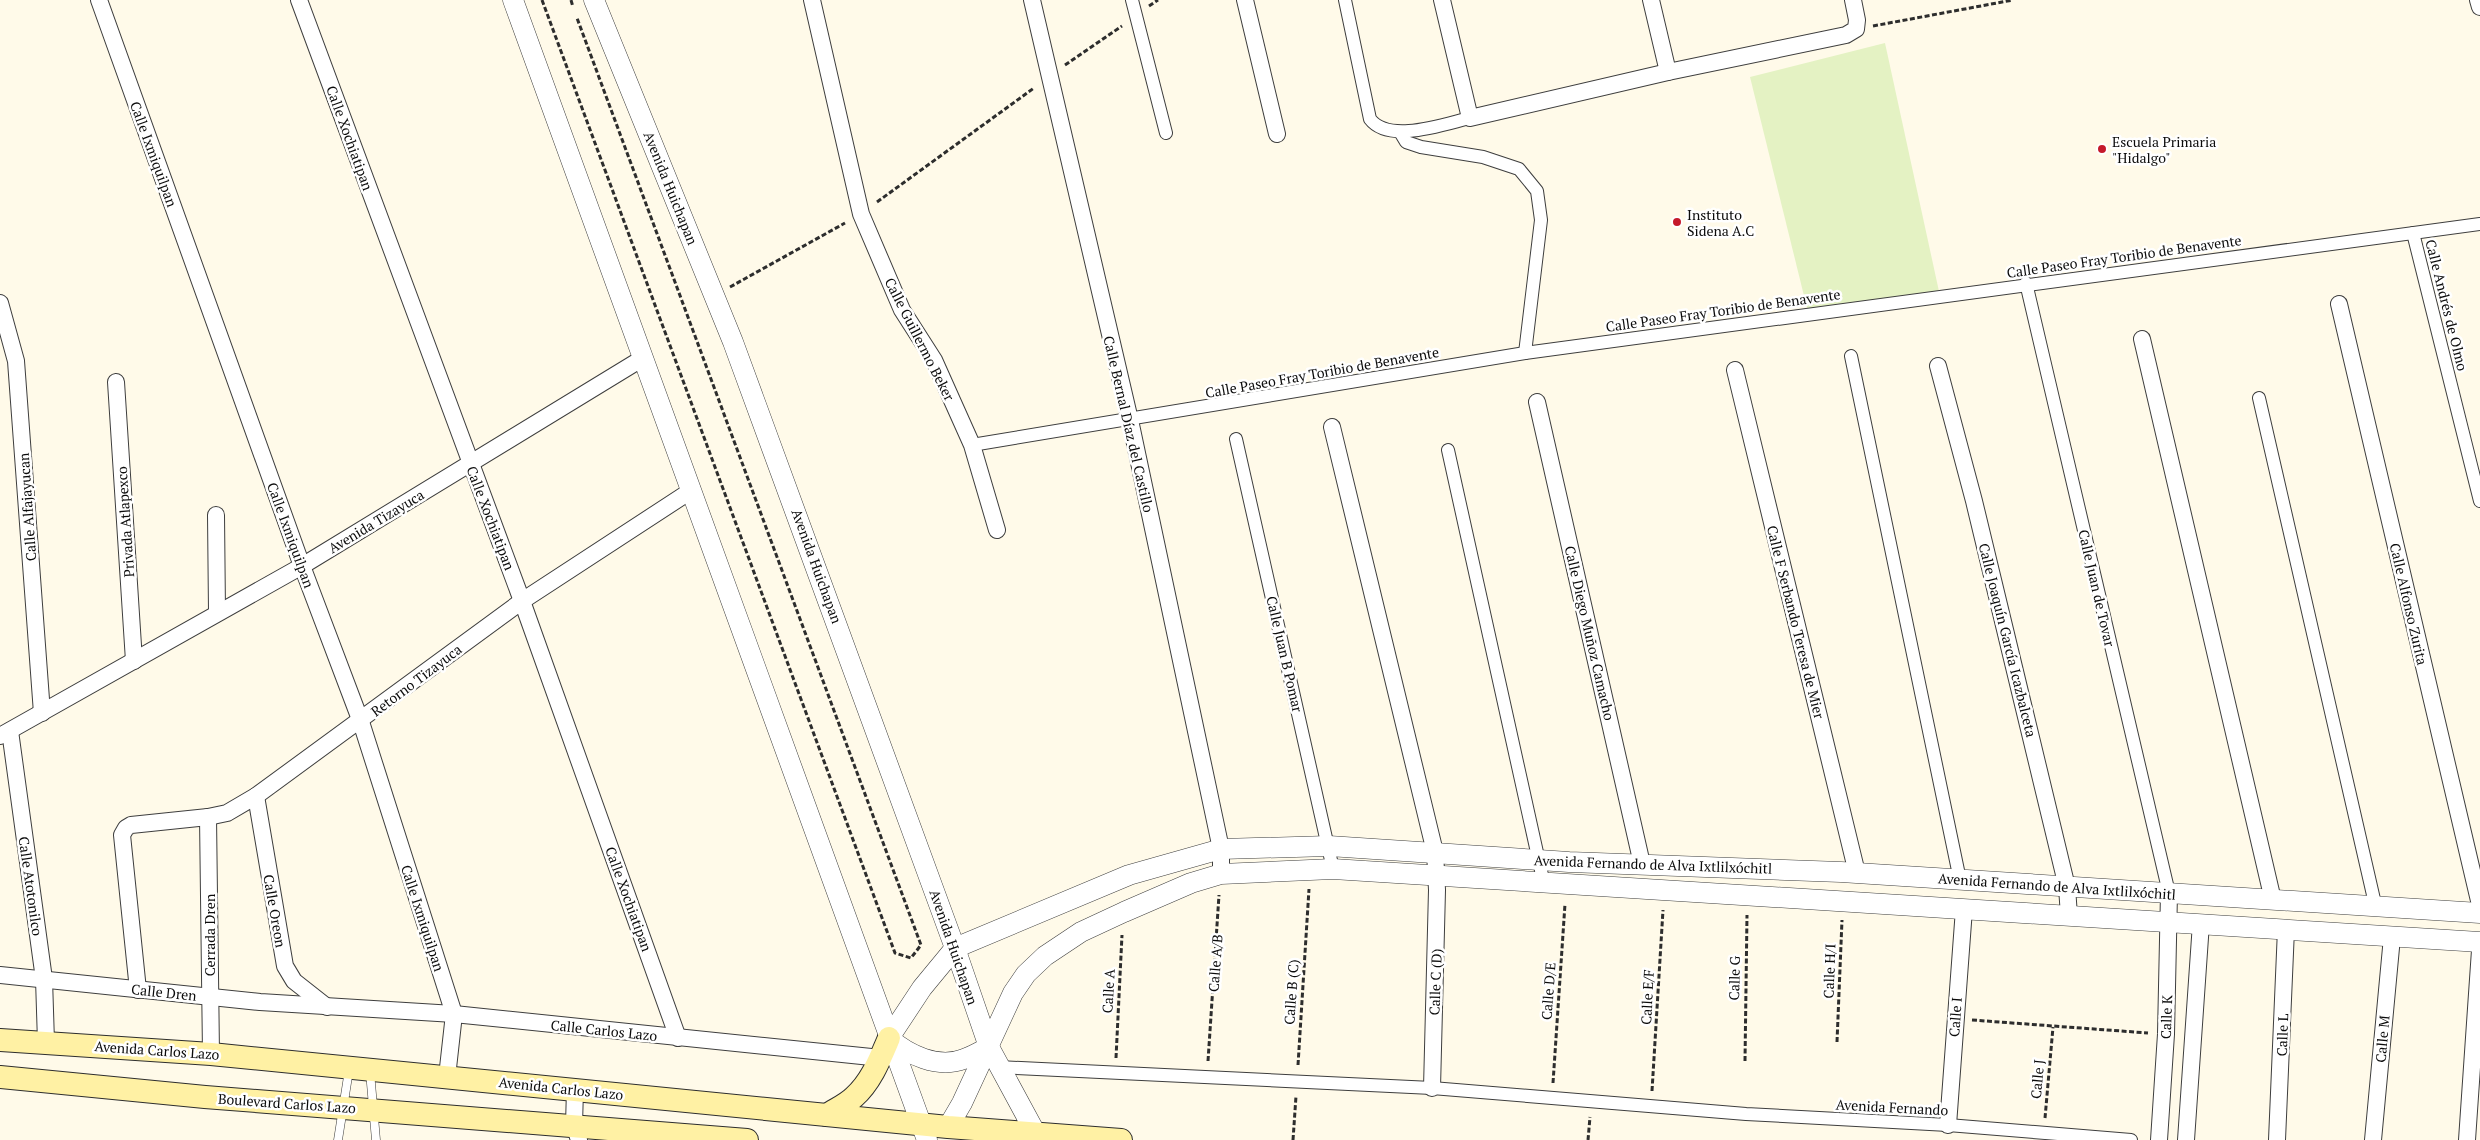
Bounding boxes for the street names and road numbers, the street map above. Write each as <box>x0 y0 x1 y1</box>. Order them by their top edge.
street label: Calle Xochiatipan <box>322 83 378 194</box>
street label: Calle Ixmiquilpan <box>126 99 182 210</box>
street label: Avenida Huichapan <box>640 128 703 248</box>
street label: Calle Paseo Fray Toribio de Benavente <box>2005 230 2243 282</box>
street label: Calle Andrés de Olmo <box>2421 237 2473 373</box>
street label: Calle Guillermo Beker <box>881 274 960 404</box>
street label: Calle Paseo Fray Toribio de Benavente <box>1604 284 1842 336</box>
street label: Calle Bernal Díaz del Castillo <box>1099 334 1159 514</box>
street label: Calle Paseo Fray Toribio de Benavente <box>1204 342 1440 402</box>
street label: Calle Alfajayucan <box>14 452 40 562</box>
street label: Calle Xochiatipan <box>462 463 520 573</box>
street label: Privada Atlapexco <box>112 466 138 578</box>
street label: Calle Ixmiquilpan <box>263 480 319 591</box>
street label: Avenida Tizayuca <box>325 485 427 557</box>
street label: Avenida Huichapan <box>787 506 847 627</box>
street label: Calle F Serbando Teresa de Mier <box>1763 523 1829 721</box>
street label: Calle Juan de Tovar <box>2074 528 2120 649</box>
street label: Calle Joaquín García Icazbalceta <box>1975 541 2041 739</box>
street label: Calle Alfonso Zurita <box>2386 541 2432 667</box>
street label: Calle Diego Muñoz Camacho <box>1561 544 1619 722</box>
street label: Calle Juan B Pomar <box>1262 594 1308 715</box>
street label: Retorno Tizayuca <box>367 640 465 720</box>
street label: Calle Atotonilco <box>15 835 47 937</box>
street label: Calle Xochiatipan <box>601 844 657 955</box>
street label: Avenida Fernando de Alva Ixtlilxóchitl <box>1534 850 1772 878</box>
street label: Calle Ixmiquilpan <box>397 862 449 974</box>
street label: Avenida Fernando de Alva Ixtlilxóchitl <box>1937 868 2177 904</box>
street label: Calle Oreon <box>259 873 291 950</box>
street label: Avenida Huichapan <box>925 887 983 1008</box>
street label: Cerrada Dren <box>200 893 219 976</box>
street label: Calle A/B <box>1204 934 1226 992</box>
street label: Calle H/I <box>1819 943 1839 999</box>
street label: Calle C (D) <box>1424 948 1446 1016</box>
street label: Calle G <box>1724 955 1744 1000</box>
street label: Calle B (C) <box>1279 959 1303 1025</box>
street label: Calle D/E <box>1537 961 1559 1021</box>
street label: Calle A <box>1097 968 1119 1014</box>
street label: Calle E/F <box>1636 969 1658 1025</box>
street label: Calle Dren <box>130 979 198 1005</box>
street label: Calle K <box>2156 994 2176 1039</box>
street label: Calle I <box>1944 996 1966 1038</box>
street label: Calle L <box>2272 1013 2292 1057</box>
street label: Calle Carlos Lazo <box>550 1015 658 1045</box>
street label: Calle M <box>2370 1015 2394 1063</box>
street label: Avenida Carlos Lazo <box>94 1036 220 1064</box>
street label: Calle J <box>2026 1058 2048 1100</box>
street label: Avenida Carlos Lazo <box>498 1072 625 1104</box>
street label: Boulevard Carlos Lazo <box>217 1089 357 1117</box>
street label: Avenida Fernando <box>1835 1095 1949 1119</box>

